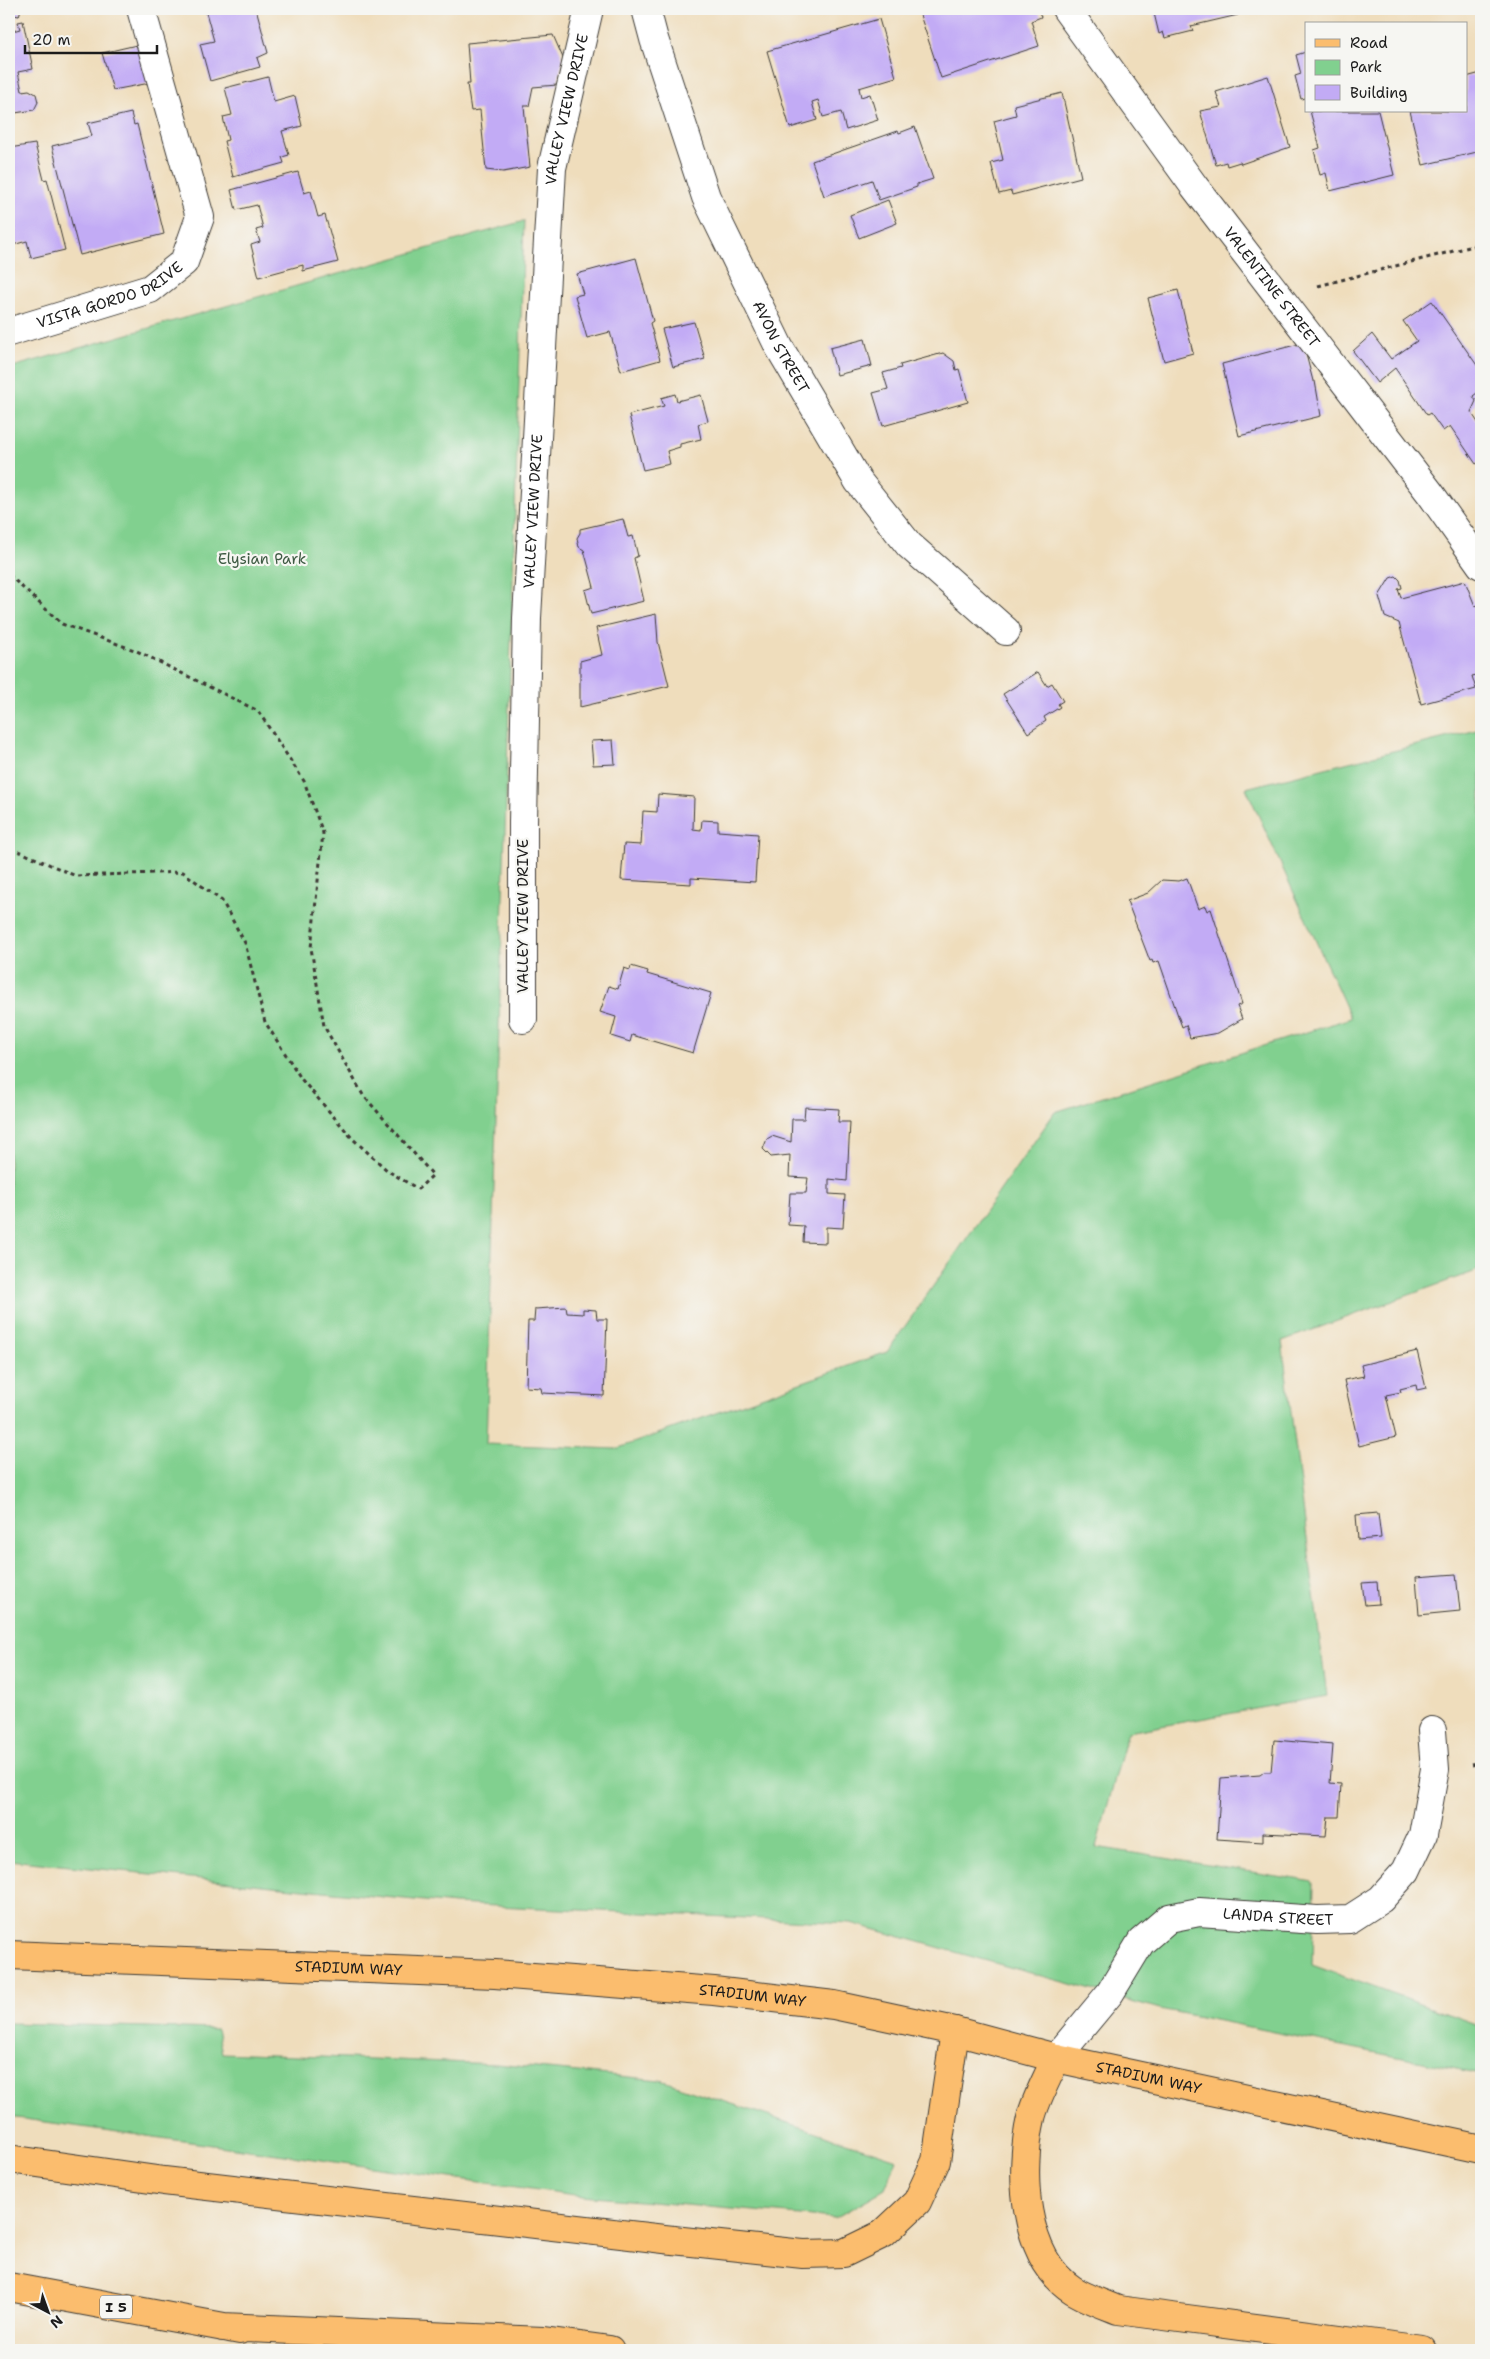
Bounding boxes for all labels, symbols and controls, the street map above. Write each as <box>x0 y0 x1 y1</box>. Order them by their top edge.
scale bar <box>25 22 158 54</box>
legend <box>1305 22 1468 112</box>
text: 20 m <box>32 30 71 50</box>
street label: VALLEY VIEW DRIVE <box>541 32 593 186</box>
text: Road <box>1350 33 1388 53</box>
text: Park <box>1350 57 1382 77</box>
text: Building <box>1350 83 1407 103</box>
street label: VALENTINE STREET <box>1219 223 1324 351</box>
street label: VISTA GORDO DRIVE <box>34 257 187 333</box>
street label: AVON STREET <box>748 297 814 397</box>
street label: VALLEY VIEW DRIVE <box>519 434 547 589</box>
park label: Elysian Park <box>218 549 306 569</box>
street label: VALLEY VIEW DRIVE <box>513 839 533 993</box>
street label: LANDA STREET <box>1222 1904 1334 1930</box>
street label: STADIUM WAY <box>295 1956 403 1980</box>
street label: STADIUM WAY <box>698 1980 807 2012</box>
street label: STADIUM WAY <box>1094 2057 1203 2099</box>
north arrow <box>22 2286 72 2336</box>
road number: I 5 <box>100 2296 132 2318</box>
text: N <box>46 2311 67 2332</box>

